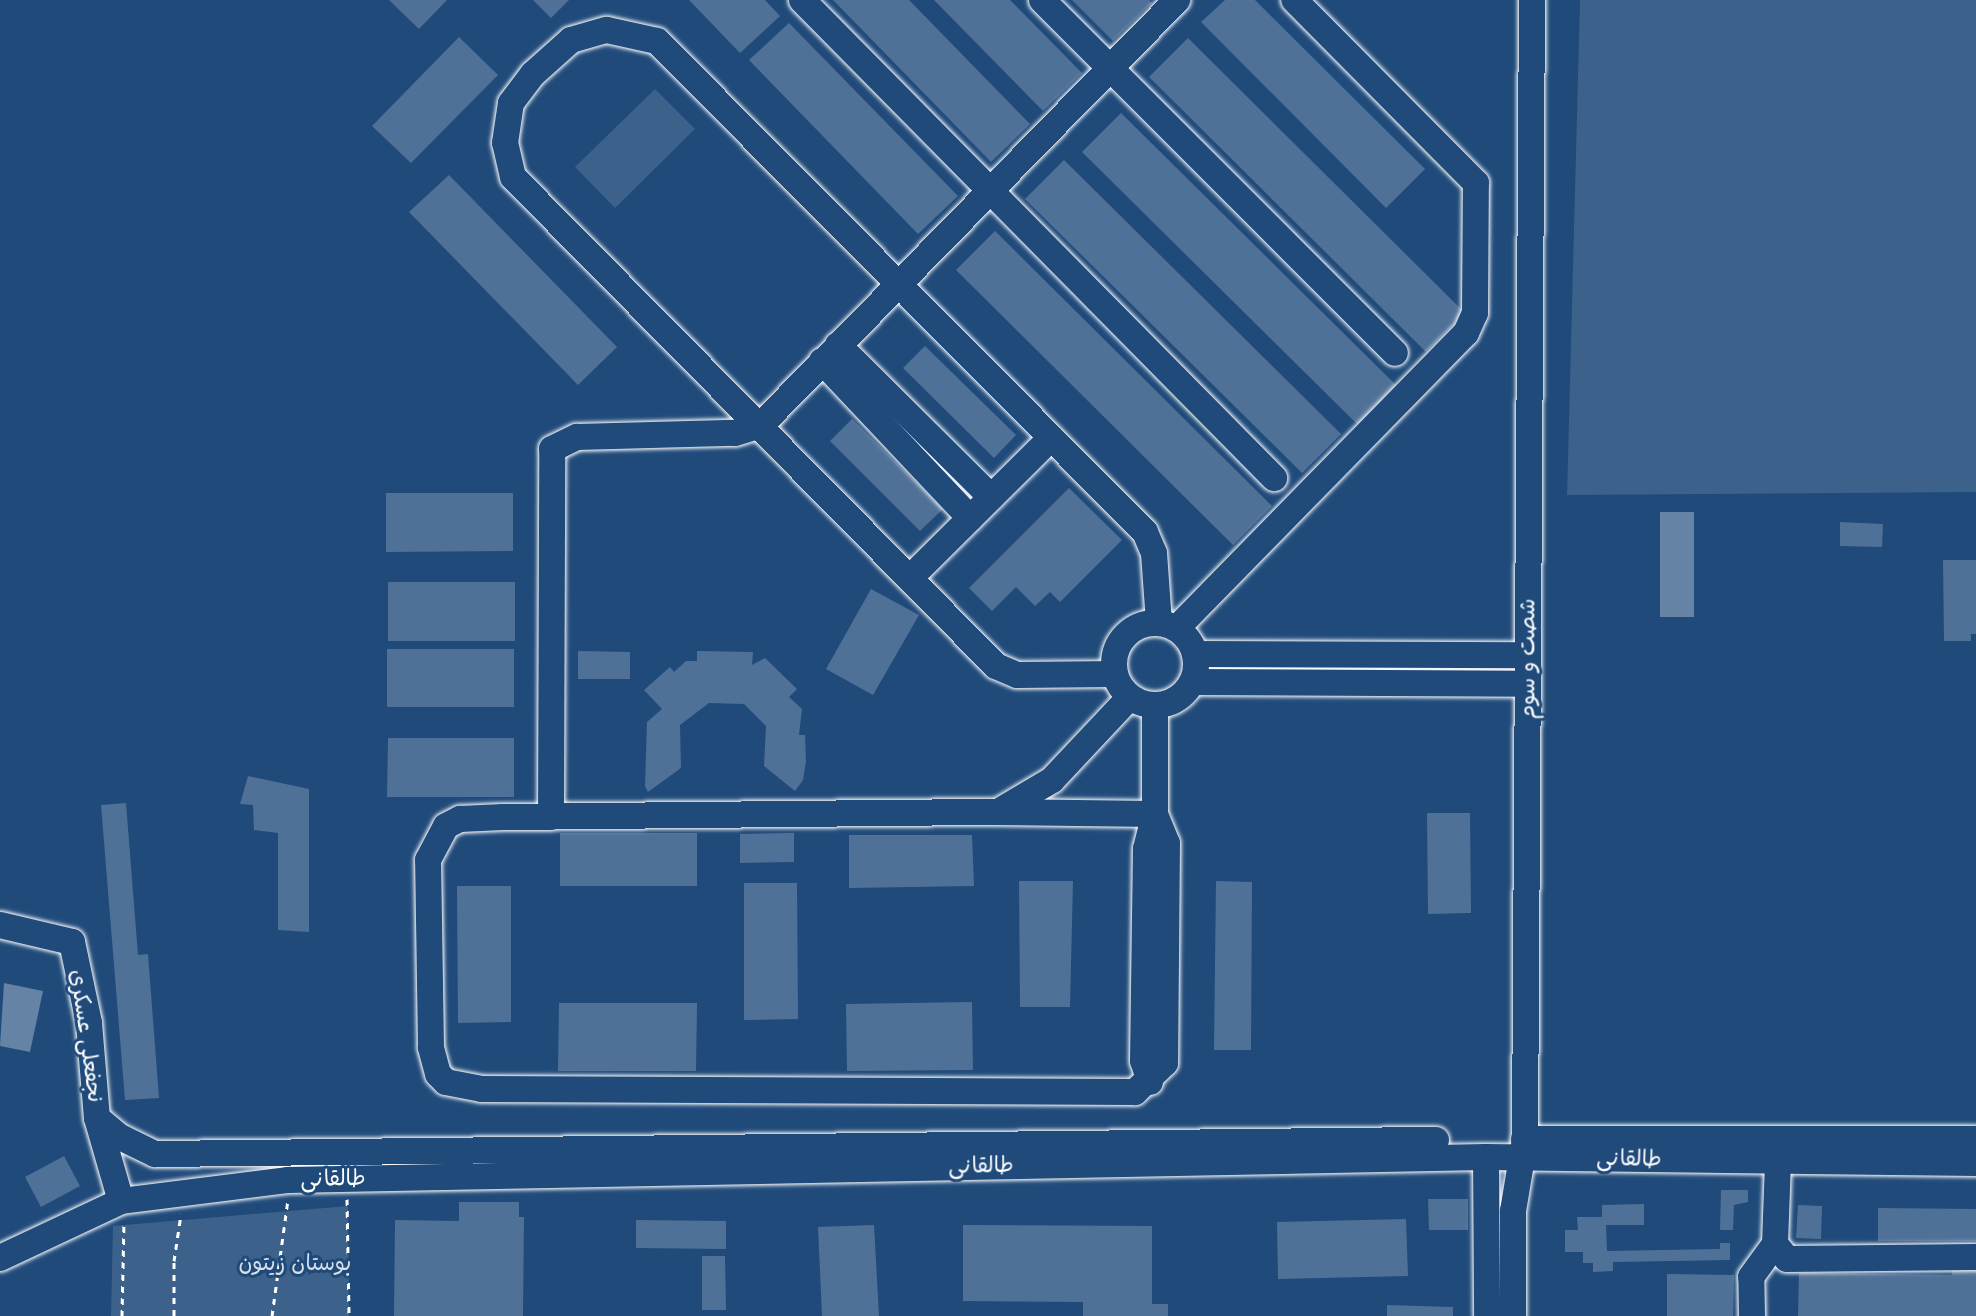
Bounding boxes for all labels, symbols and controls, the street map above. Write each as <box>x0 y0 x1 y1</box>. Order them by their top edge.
street label: شصت و سوم <box>1515 598 1541 720</box>
street label: نجفعلی عسکری <box>64 968 108 1104</box>
street label: طالقانی <box>1596 1145 1662 1173</box>
street label: طالقانی <box>948 1152 1014 1180</box>
street label: طالقانی <box>300 1165 366 1193</box>
park label: بوستان زیتون <box>239 1251 351 1277</box>

